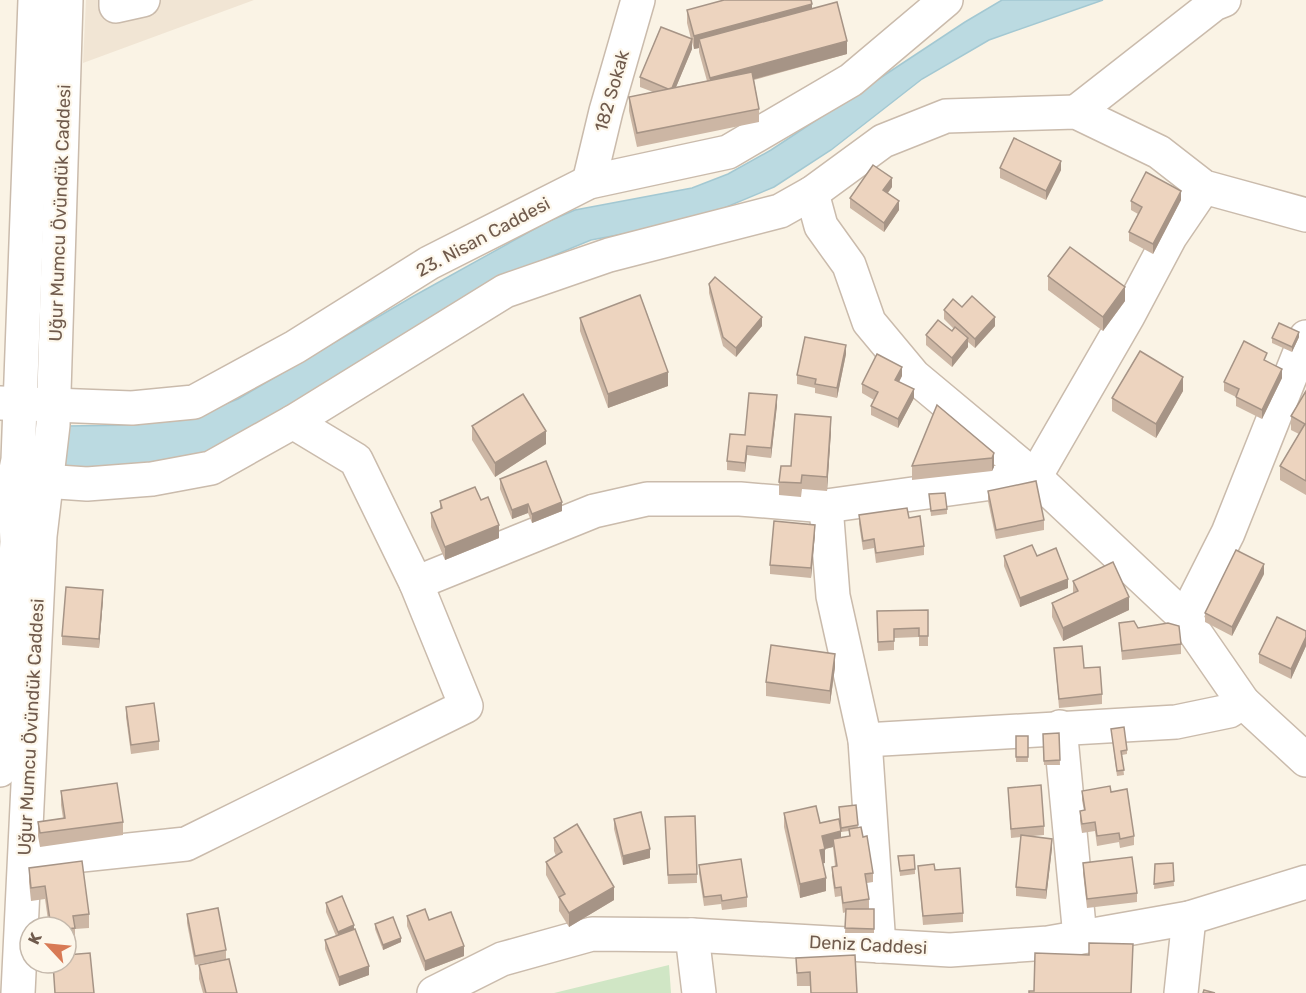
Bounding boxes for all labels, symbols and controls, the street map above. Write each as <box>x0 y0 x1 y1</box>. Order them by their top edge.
street label: 182 Sokak <box>590 47 634 134</box>
street label: Uğur Mumcu Övündük Caddesi <box>45 84 75 342</box>
street label: 23. Nisan Caddesi <box>412 192 554 282</box>
street label: Uğur Mumcu Övündük Caddesi <box>13 598 49 856</box>
north arrow <box>18 915 78 975</box>
text: K <box>24 929 46 948</box>
street label: Deniz Caddesi <box>808 931 928 959</box>

